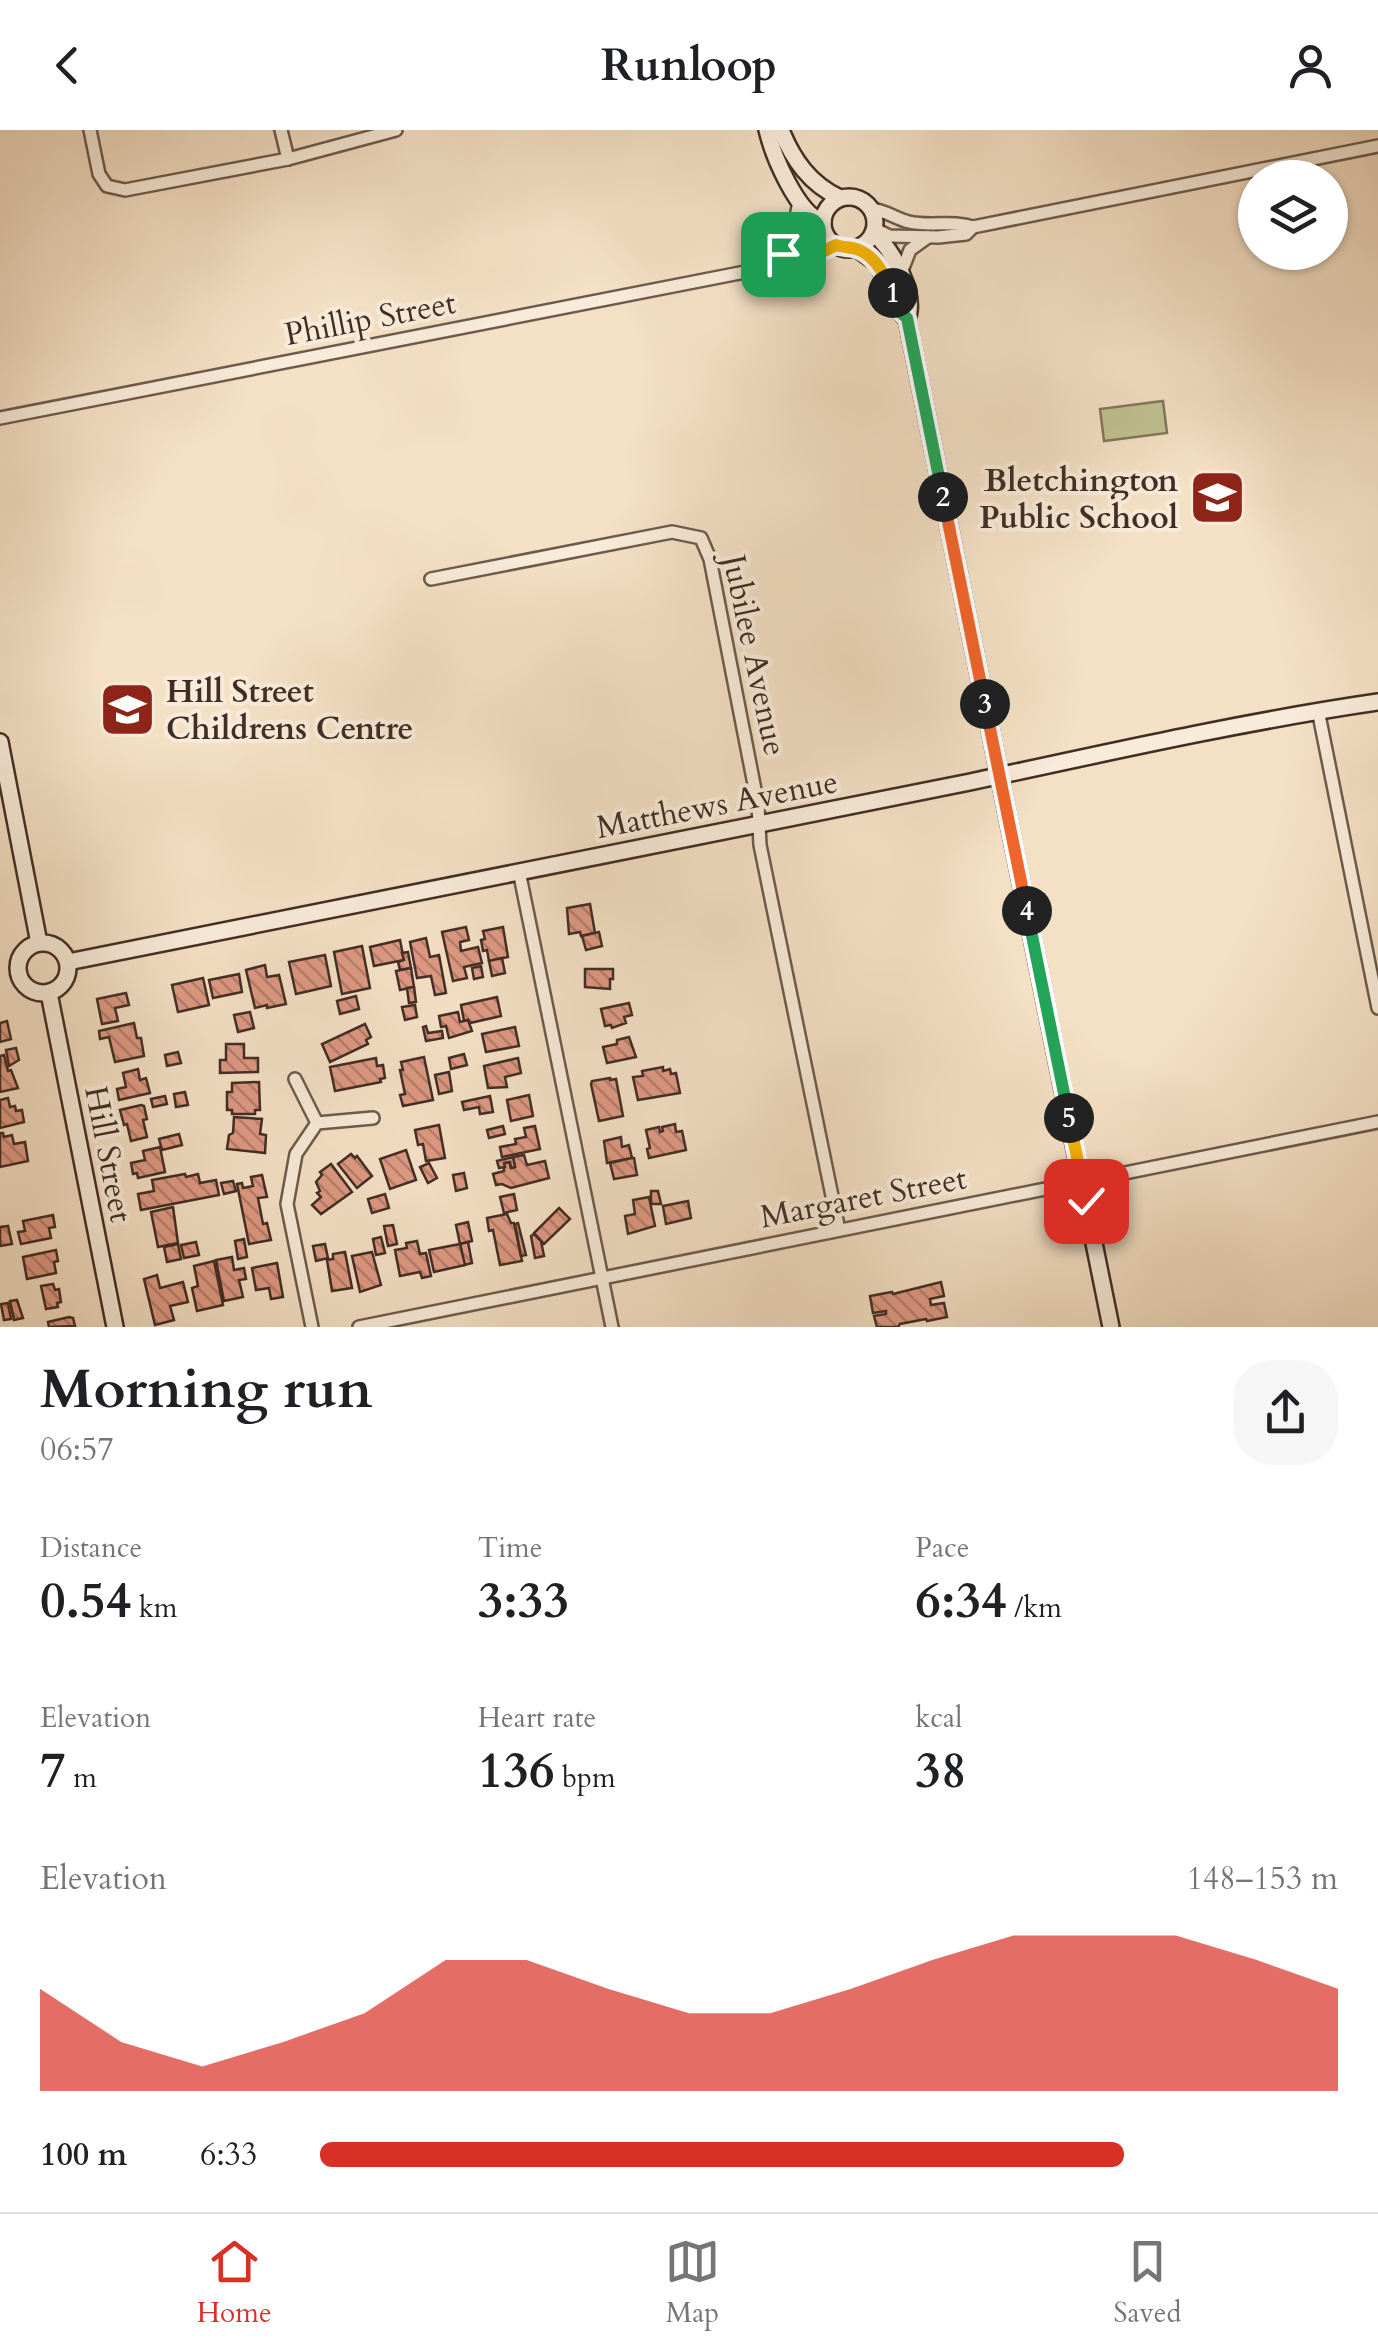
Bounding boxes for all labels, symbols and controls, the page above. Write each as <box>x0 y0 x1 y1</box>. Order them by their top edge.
text: Runloop <box>601 35 777 96</box>
icon: back <box>40 38 95 93</box>
icon: person <box>1283 38 1338 93</box>
map controls <box>1238 160 1348 270</box>
button: layers <box>1238 160 1348 270</box>
pin <box>741 212 826 297</box>
icon: arrive <box>756 227 811 282</box>
pin: 1 <box>868 268 918 318</box>
text: 1 <box>886 274 900 312</box>
street label: Phillip Street <box>281 281 459 357</box>
place label: Bletchington Public School <box>979 459 1178 540</box>
school or university icon: Bletchington Public School <box>1187 468 1247 528</box>
pin: 2 <box>918 472 968 522</box>
text: 2 <box>936 478 950 516</box>
street label: Jubilee Avenue <box>710 547 797 760</box>
place label: Hill Street Childrens Centre <box>166 670 413 751</box>
school or university icon: Hill Street Childrens Centre <box>97 679 157 739</box>
pin: 3 <box>960 679 1010 729</box>
text: 3 <box>978 685 992 723</box>
street label: Matthews Avenue <box>593 760 842 850</box>
pin: 4 <box>1002 886 1052 936</box>
text: 4 <box>1020 892 1034 930</box>
street label: Hill Street <box>73 1082 143 1226</box>
pin: 5 <box>1044 1093 1094 1143</box>
text: 5 <box>1062 1099 1076 1137</box>
street label: Margaret Street <box>756 1156 970 1240</box>
pin <box>1044 1159 1129 1244</box>
icon: check <box>1059 1174 1114 1229</box>
text: Morning run <box>40 1353 373 1427</box>
button: share <box>1233 1360 1338 1465</box>
text: 06:57 <box>40 1428 114 1472</box>
text: Distance <box>40 1529 142 1567</box>
text: Time <box>478 1529 542 1567</box>
text: Pace <box>915 1529 969 1567</box>
text: 0.54 <box>40 1567 131 1635</box>
text: 3:33 <box>478 1567 569 1635</box>
text: 6:34 <box>915 1567 1007 1635</box>
text: km <box>131 1589 178 1627</box>
text: /km <box>1007 1589 1062 1627</box>
text: Elevation <box>40 1699 151 1737</box>
text: Heart rate <box>478 1699 596 1737</box>
text: kcal <box>915 1699 962 1737</box>
text: 7 <box>40 1737 66 1805</box>
text: 136 <box>478 1737 555 1805</box>
text: 38 <box>915 1737 967 1805</box>
text: m <box>66 1759 97 1797</box>
text: bpm <box>555 1759 616 1797</box>
text: Elevation <box>40 1857 167 1901</box>
text: 148–153 m <box>1186 1857 1338 1901</box>
text: 100 m <box>40 2133 127 2177</box>
text: 6:33 <box>200 2133 257 2177</box>
tab: Home <box>197 2234 272 2332</box>
tab: Map <box>665 2234 720 2332</box>
tab: Saved <box>1113 2234 1181 2332</box>

